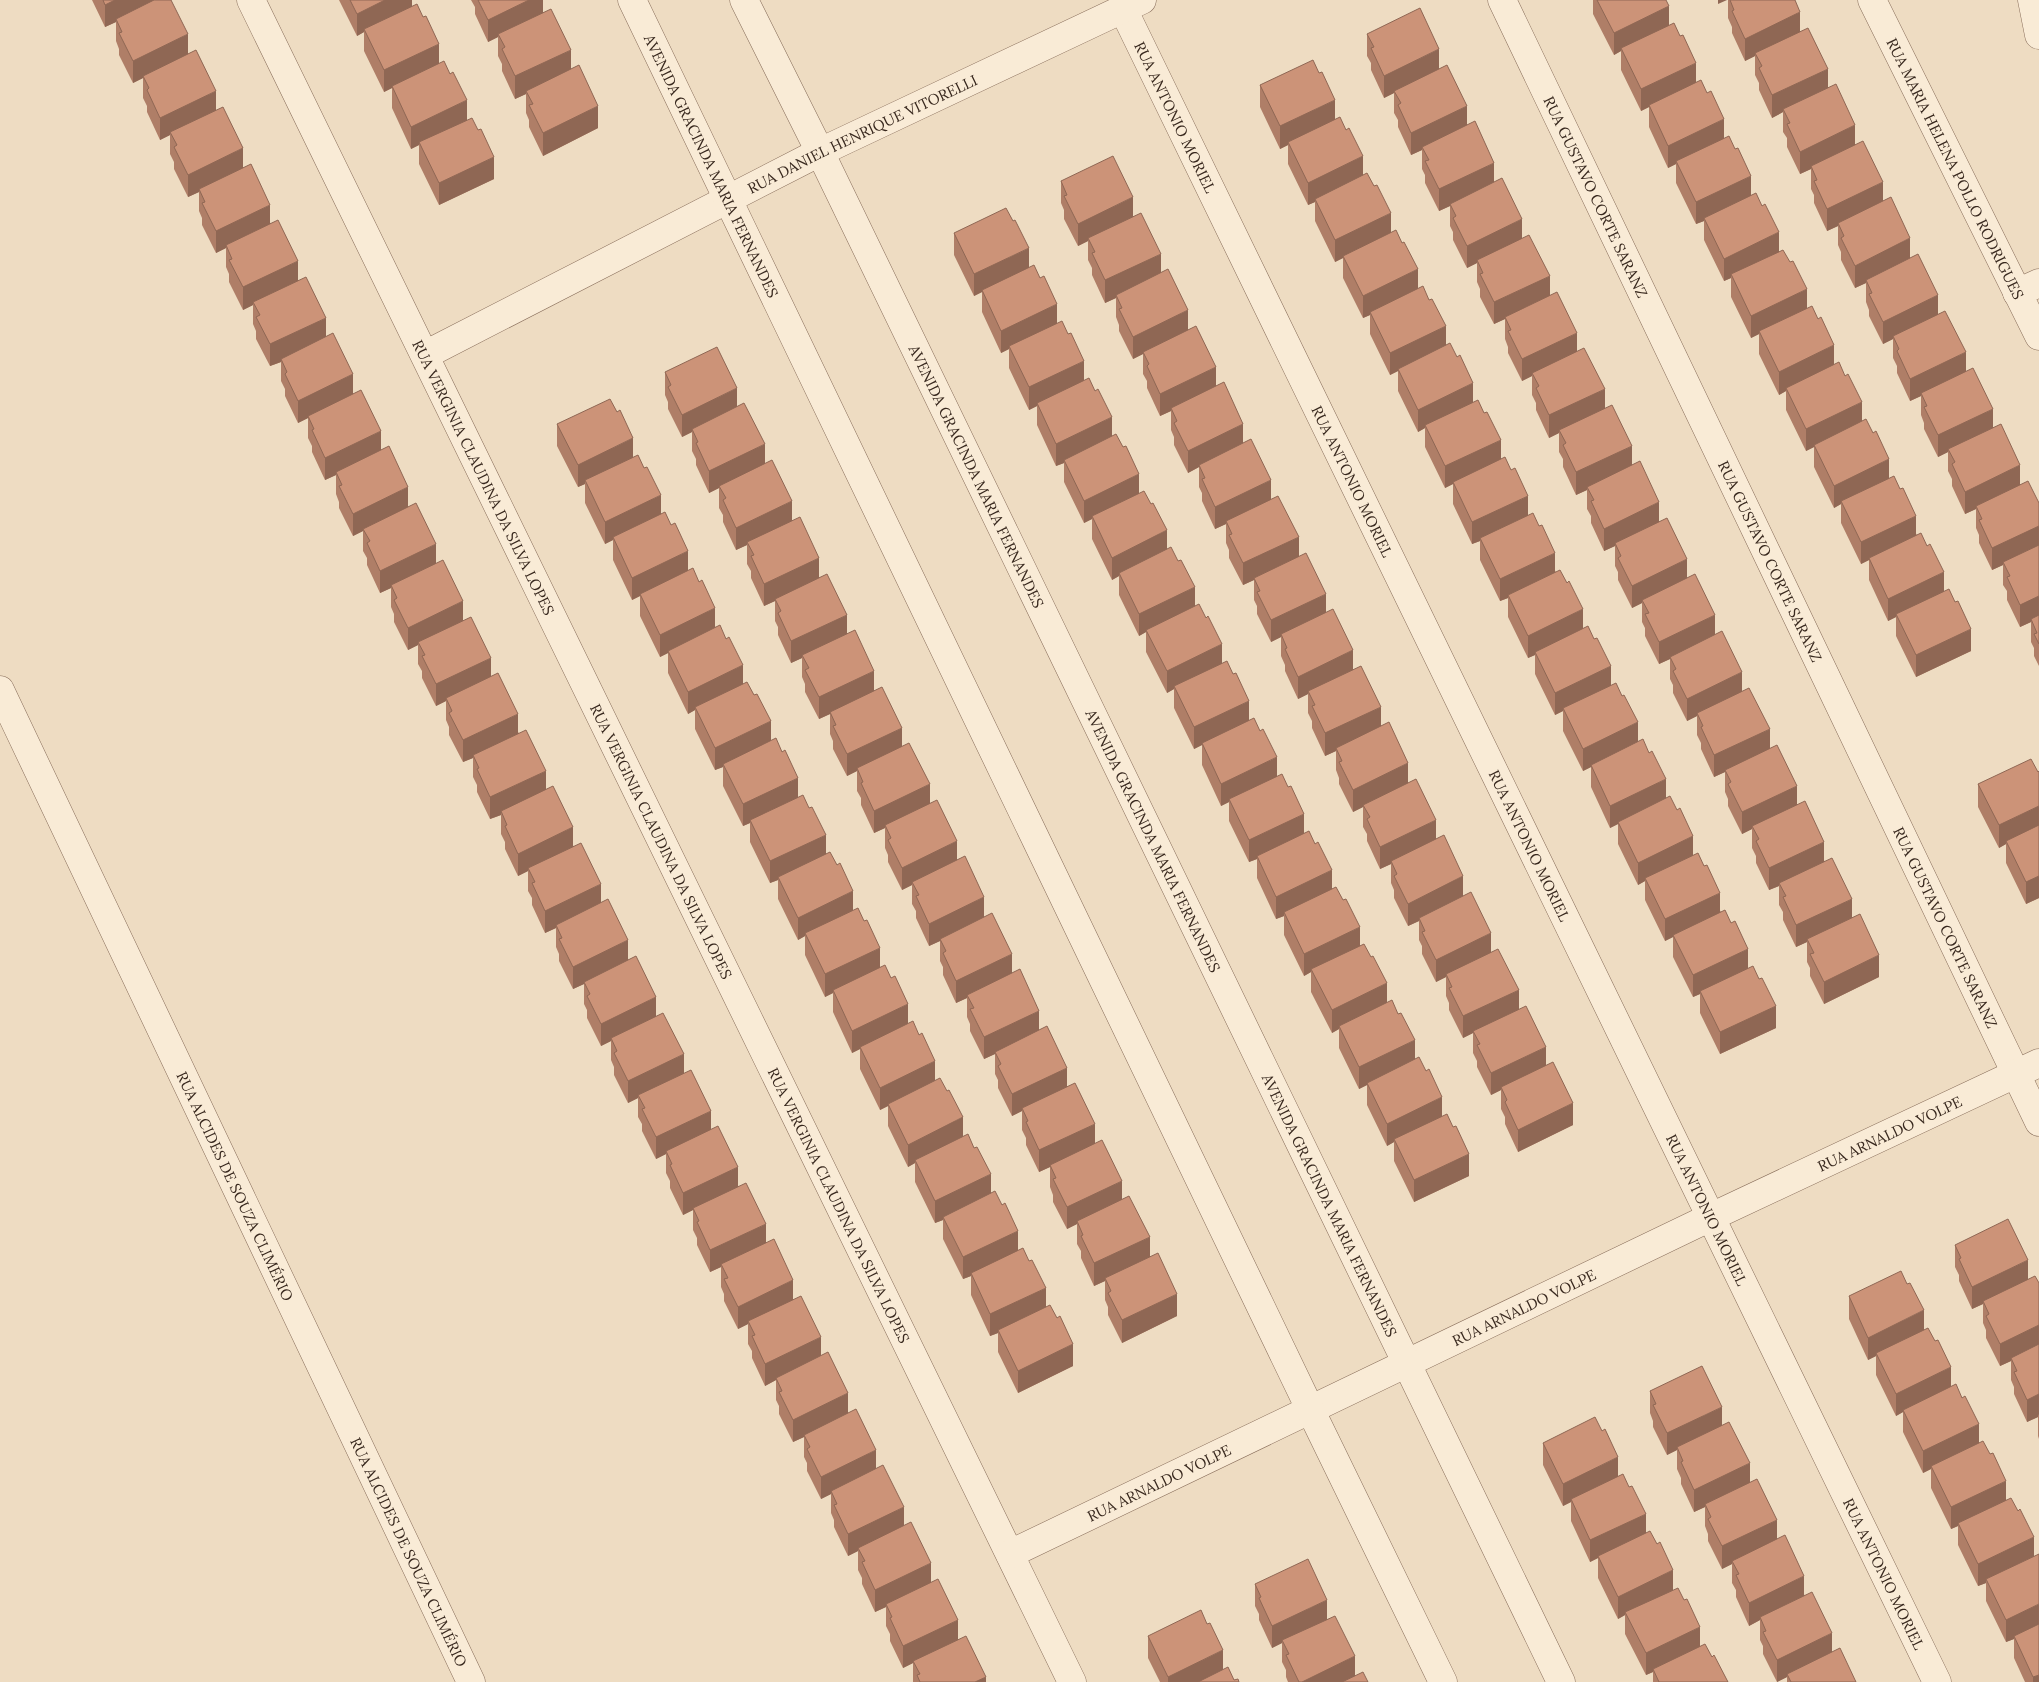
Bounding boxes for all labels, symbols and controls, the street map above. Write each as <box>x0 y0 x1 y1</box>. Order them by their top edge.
street label: AVENIDA GRACINDA MARIA FERNANDES <box>640 30 783 301</box>
street label: RUA MARIA HELENA POLLO RODRIGUES <box>1883 35 2029 302</box>
street label: RUA ANTONIO MORIEL <box>1131 38 1220 196</box>
street label: RUA DANIEL HENRIQUE VITORELLI <box>744 70 980 197</box>
street label: RUA GUSTAVO CORTE SARANZ <box>1540 93 1652 300</box>
street label: RUA VERGINIA CLAUDINA DA SILVA LOPES <box>409 336 559 618</box>
street label: AVENIDA GRACINDA MARIA FERNANDES <box>905 341 1049 611</box>
street label: RUA ANTONIO MORIEL <box>1308 402 1398 560</box>
street label: RUA GUSTAVO CORTE SARANZ <box>1714 457 1827 665</box>
street label: RUA VERGINIA CLAUDINA DA SILVA LOPES <box>586 700 737 982</box>
street label: AVENIDA GRACINDA MARIA FERNANDES <box>1081 705 1225 975</box>
street label: RUA ANTONIO MORIEL <box>1485 766 1575 924</box>
street label: RUA GUSTAVO CORTE SARANZ <box>1890 823 2002 1031</box>
street label: RUA VERGINIA CLAUDINA DA SILVA LOPES <box>764 1064 914 1346</box>
street label: RUA ALCIDES DE SOUZA CLIMÉRIO <box>173 1068 298 1304</box>
street label: AVENIDA GRACINDA MARIA FERNANDES <box>1258 1070 1402 1340</box>
street label: RUA ARNALDO VOLPE <box>1814 1091 1965 1175</box>
street label: RUA ANTONIO MORIEL <box>1662 1131 1752 1289</box>
street label: RUA ARNALDO VOLPE <box>1449 1264 1599 1350</box>
street label: RUA ALCIDES DE SOUZA CLIMÉRIO <box>347 1434 472 1670</box>
street label: RUA ARNALDO VOLPE <box>1084 1440 1234 1525</box>
street label: RUA ANTONIO MORIEL <box>1839 1495 1929 1653</box>

